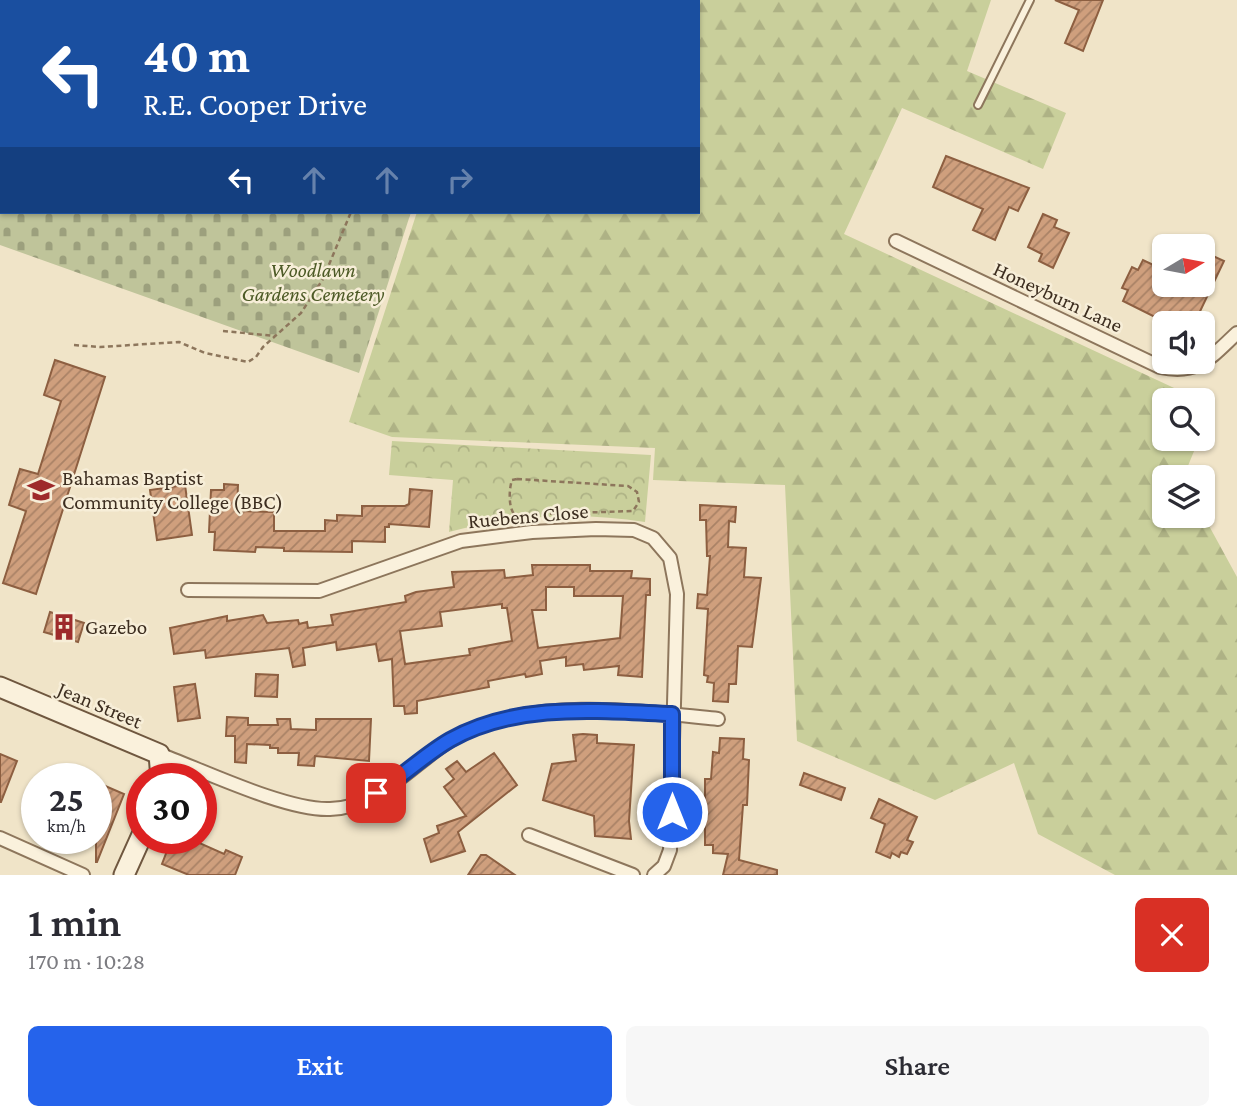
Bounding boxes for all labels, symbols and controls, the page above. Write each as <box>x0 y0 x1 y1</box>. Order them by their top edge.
icon: left <box>28 28 119 119</box>
text: 40 m <box>143 28 250 83</box>
text: R.E. Cooper Drive <box>143 86 367 122</box>
icon: left <box>222 161 260 199</box>
icon: ahead <box>295 161 333 199</box>
icon: ahead <box>368 161 406 199</box>
icon: right <box>441 161 479 199</box>
north arrow <box>1152 234 1214 298</box>
map controls <box>1152 234 1215 528</box>
street label: Honeyburn Lane <box>990 257 1126 337</box>
park label: Woodlawn Gardens Cemetery <box>241 258 385 306</box>
button: sound <box>1152 311 1215 374</box>
button: search <box>1152 388 1215 451</box>
button: layers <box>1152 465 1215 528</box>
place label: Bahamas Baptist Community College (BBC) <box>62 466 283 514</box>
school or university icon: Bahamas Baptist Community College (BBC) <box>26 475 56 505</box>
street label: Ruebens Close <box>467 499 589 533</box>
building icon: Gazebo <box>49 612 79 642</box>
place label: Gazebo <box>85 615 147 639</box>
street label: Jean Street <box>52 676 147 734</box>
speed limit sign: 30 <box>126 763 217 854</box>
pin <box>346 763 406 823</box>
icon: arrive <box>357 774 395 812</box>
position arrow <box>635 775 709 849</box>
text: 25 <box>49 780 84 819</box>
text: km/h <box>47 816 86 836</box>
text: 1 min <box>28 898 121 945</box>
button: close <box>1135 898 1209 972</box>
text: 170 m · 10:28 <box>28 948 145 974</box>
button: Exit <box>28 1026 612 1106</box>
button: Share <box>626 1026 1209 1106</box>

